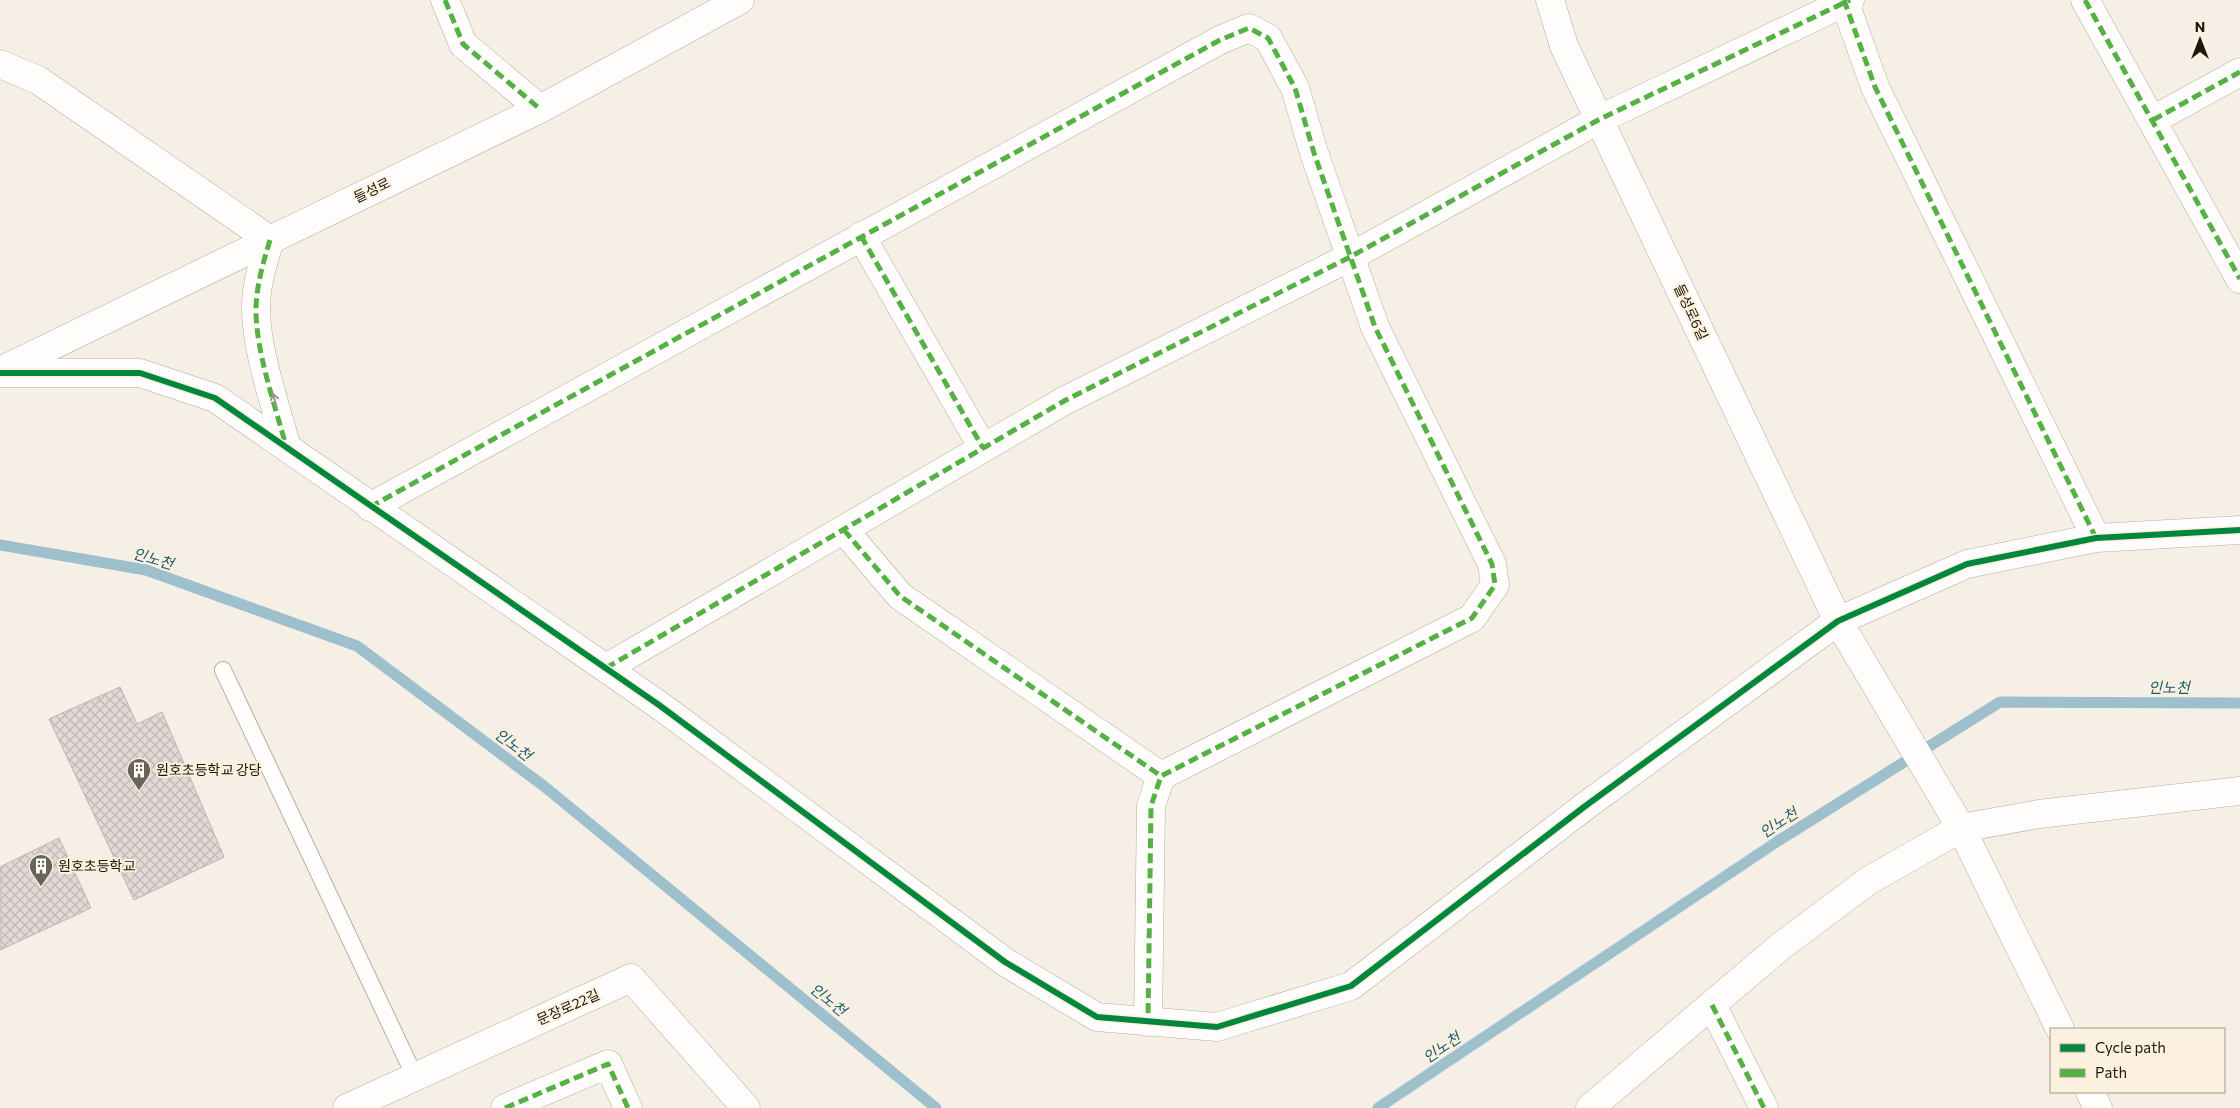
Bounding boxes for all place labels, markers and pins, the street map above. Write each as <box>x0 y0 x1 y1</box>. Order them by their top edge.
building icon: 원호초등학교 강당 <box>126 757 152 791</box>
place label: 원호초등학교 강당 <box>156 761 262 778</box>
building icon: 원호초등학교 <box>28 853 54 887</box>
place label: 원호초등학교 <box>58 857 135 874</box>

